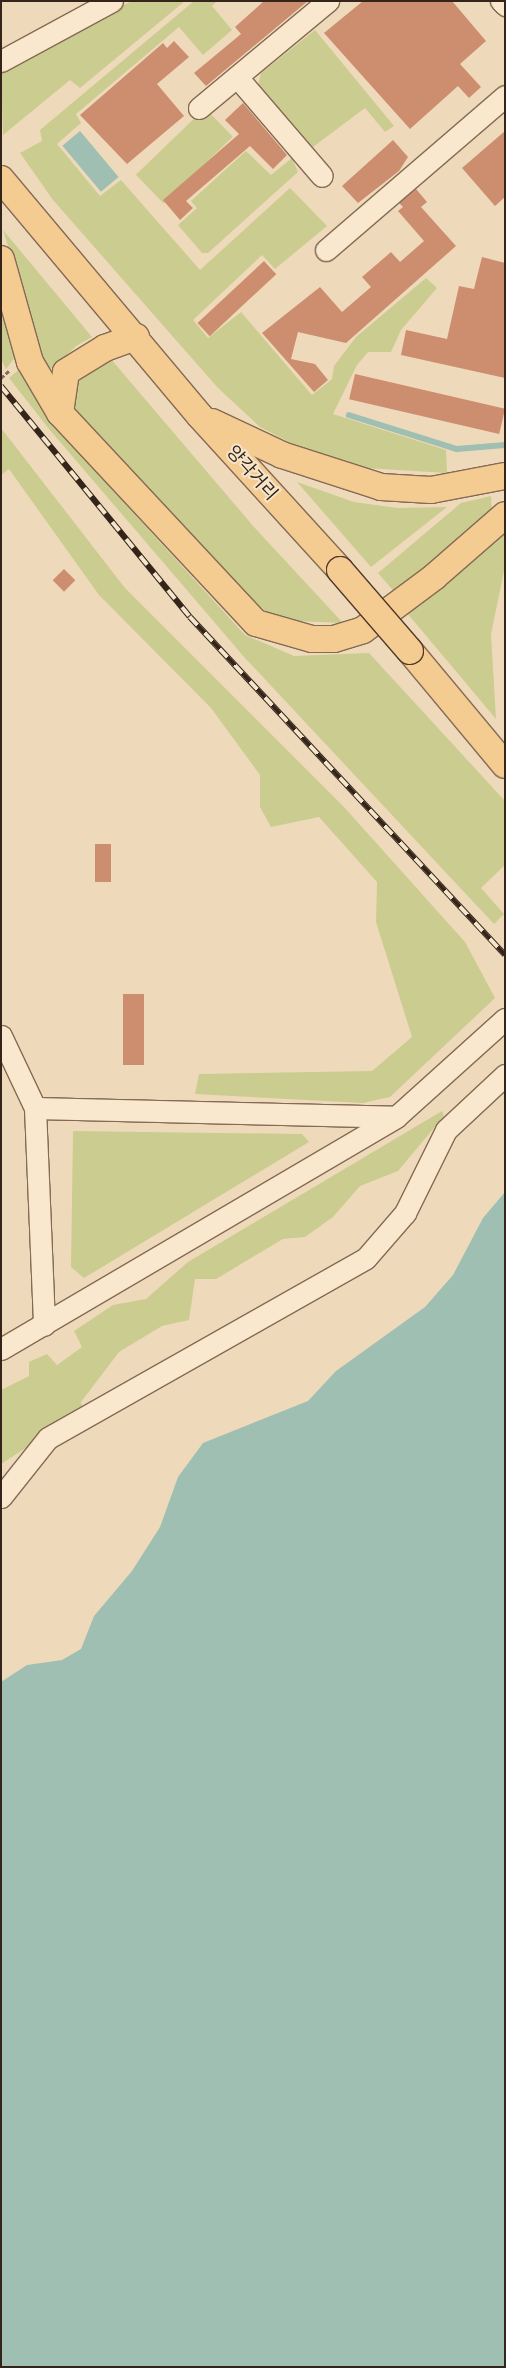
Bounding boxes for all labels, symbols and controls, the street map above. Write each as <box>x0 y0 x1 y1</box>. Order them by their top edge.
street label: 양각거리 <box>222 441 282 505</box>

